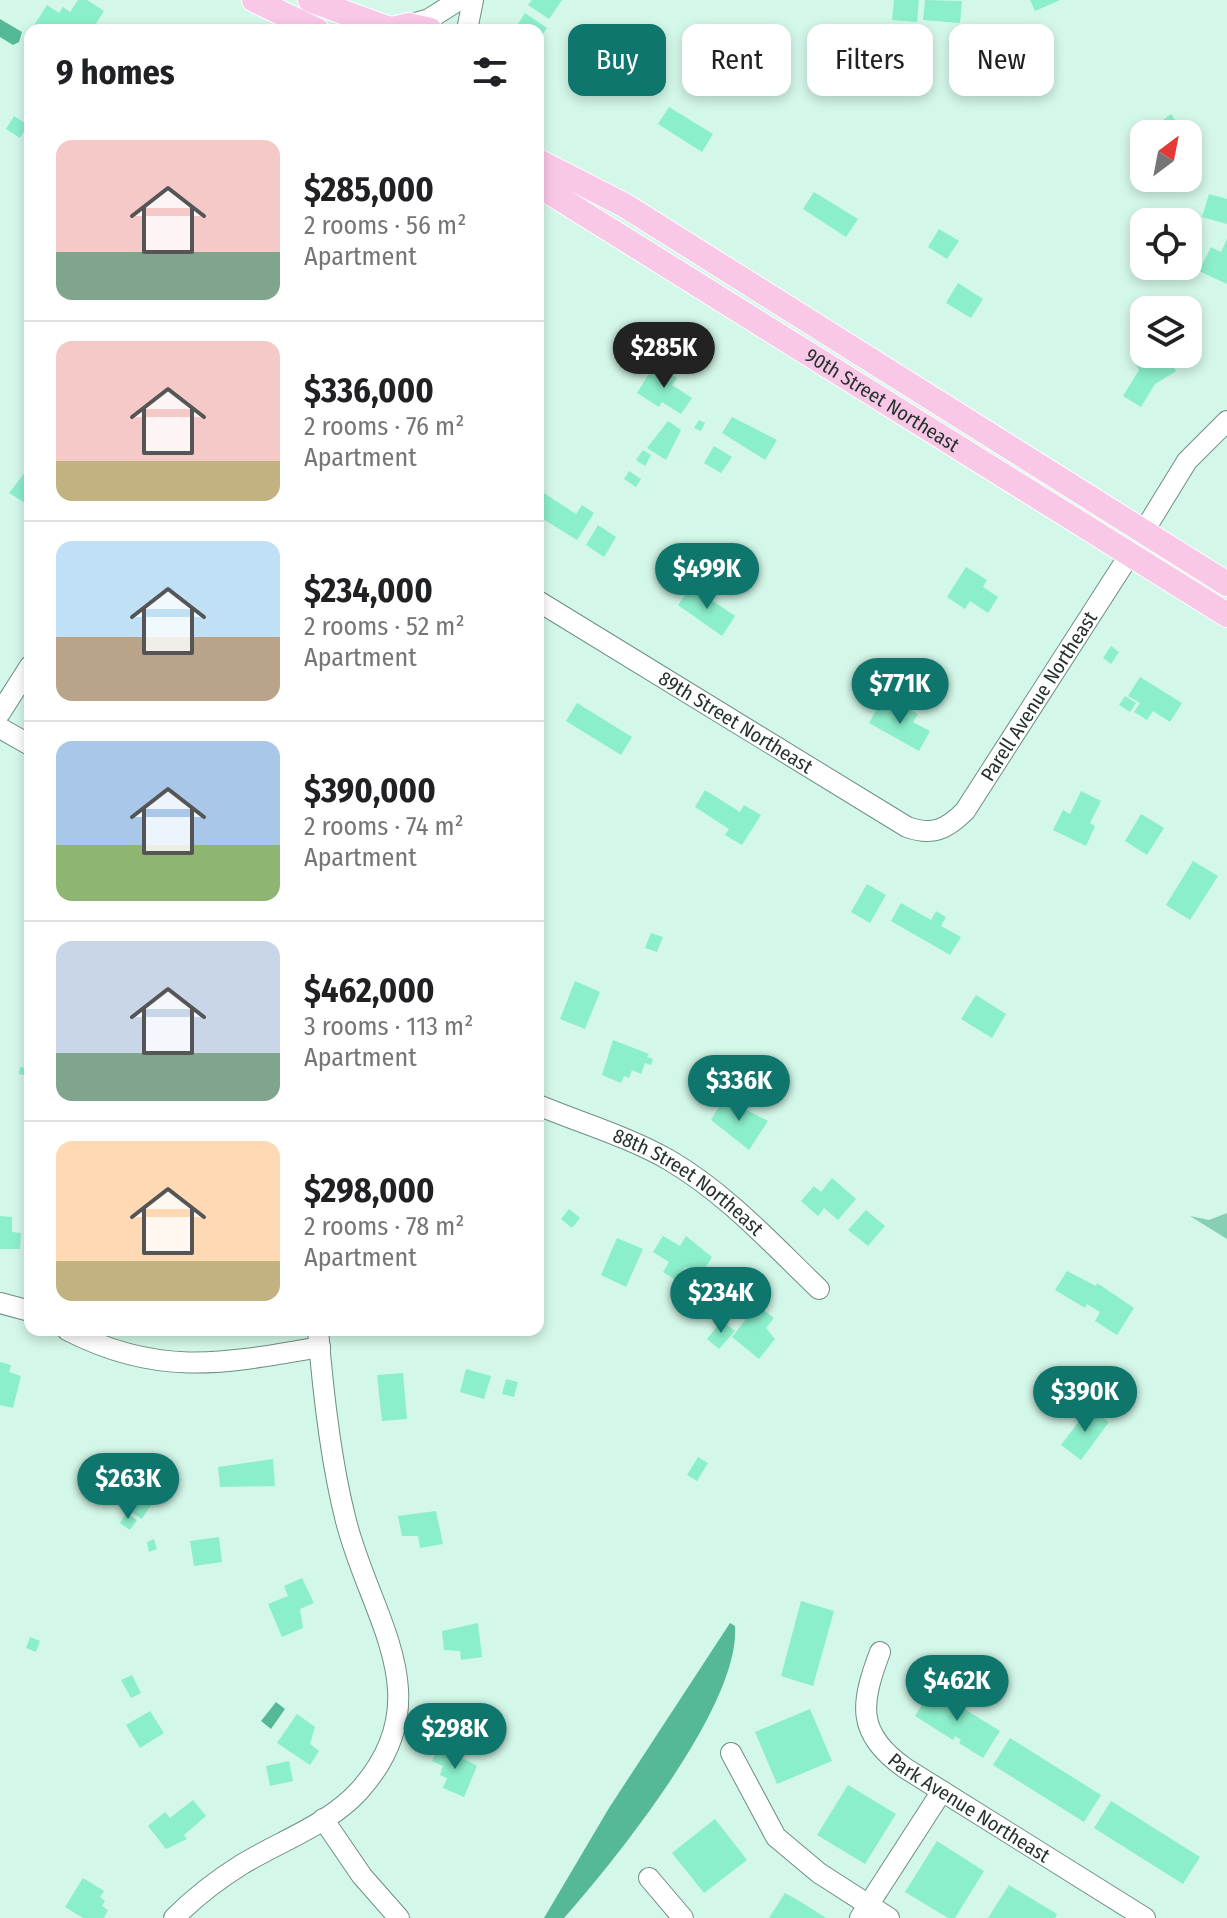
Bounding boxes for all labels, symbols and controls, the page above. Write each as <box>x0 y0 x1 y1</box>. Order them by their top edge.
chip: Buy <box>568 24 666 96</box>
chip: Rent <box>682 24 791 96</box>
chip: Filters <box>807 24 933 96</box>
chip: New <box>949 24 1054 96</box>
icon: filters <box>468 50 512 94</box>
text: 9 homes <box>56 52 175 93</box>
north arrow <box>1130 120 1202 192</box>
map controls <box>1130 120 1202 368</box>
text: $285,000 <box>304 169 434 210</box>
icon: home <box>120 172 216 268</box>
button: locate <box>1130 208 1202 280</box>
text: 2 rooms · 56 m² <box>304 210 466 241</box>
text: Apartment <box>304 241 417 272</box>
button: layers <box>1130 296 1202 368</box>
pin: $285K <box>608 322 720 390</box>
text: $285K <box>631 332 697 363</box>
street label: 90th Street Northeast <box>801 343 964 457</box>
text: $336,000 <box>304 370 434 411</box>
icon: home <box>120 373 216 469</box>
text: 2 rooms · 76 m² <box>304 411 464 442</box>
text: Apartment <box>304 442 417 473</box>
pin: $499K <box>651 543 763 611</box>
text: $499K <box>673 553 741 584</box>
text: $234,000 <box>304 570 433 611</box>
icon: home <box>120 573 216 669</box>
street label: Parell Avenue Northeast <box>976 606 1102 785</box>
text: 2 rooms · 52 m² <box>304 611 465 642</box>
text: Apartment <box>304 642 417 673</box>
pin: $771K <box>844 658 956 726</box>
street label: 89th Street Northeast <box>654 666 818 779</box>
text: $771K <box>870 668 930 699</box>
text: $390,000 <box>304 770 436 811</box>
icon: home <box>120 773 216 869</box>
text: 2 rooms · 74 m² <box>304 811 464 842</box>
text: Apartment <box>304 842 417 873</box>
text: $462,000 <box>304 970 435 1011</box>
icon: home <box>120 973 216 1069</box>
text: 3 rooms · 113 m² <box>304 1011 473 1042</box>
text: Apartment <box>304 1042 417 1073</box>
pin: $336K <box>683 1055 795 1123</box>
text: $336K <box>706 1065 772 1096</box>
street label: 88th Street Northeast <box>610 1123 769 1241</box>
text: $298,000 <box>304 1170 435 1211</box>
icon: home <box>120 1173 216 1269</box>
text: 2 rooms · 78 m² <box>304 1211 465 1242</box>
text: Apartment <box>304 1242 417 1273</box>
pin: $234K <box>665 1267 777 1335</box>
text: $234K <box>688 1277 754 1308</box>
pin: $390K <box>1029 1366 1141 1434</box>
text: $390K <box>1051 1376 1119 1407</box>
pin: $263K <box>72 1453 184 1521</box>
text: $263K <box>95 1463 161 1494</box>
pin: $462K <box>901 1655 1013 1723</box>
text: $462K <box>924 1665 990 1696</box>
pin: $298K <box>399 1703 511 1771</box>
text: $298K <box>422 1713 488 1744</box>
street label: Park Avenue Northeast <box>883 1748 1055 1868</box>

